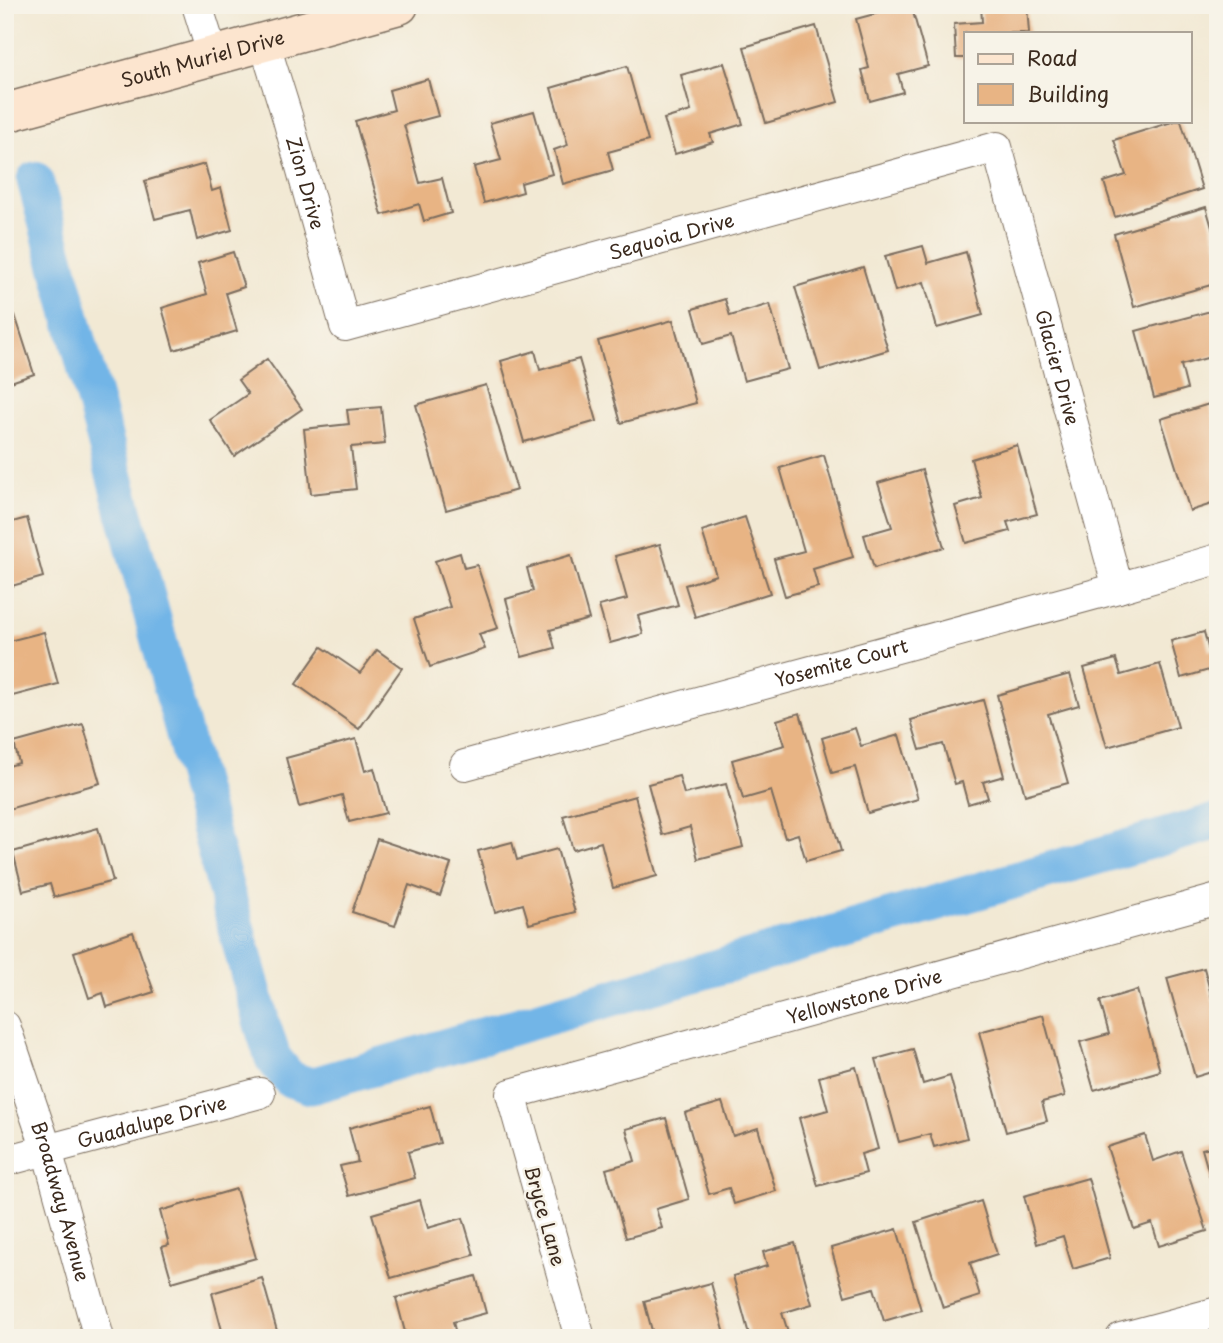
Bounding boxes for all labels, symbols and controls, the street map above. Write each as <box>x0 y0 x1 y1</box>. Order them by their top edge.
street label: South Muriel Drive <box>118 22 287 94</box>
legend <box>964 32 1192 122</box>
text: Road <box>1027 41 1078 73</box>
text: Building <box>1027 77 1109 109</box>
street label: Zion Drive <box>280 133 333 232</box>
street label: Sequoia Drive <box>606 205 737 266</box>
street label: Glacier Drive <box>1029 306 1088 428</box>
street label: Yosemite Court <box>771 631 911 693</box>
street label: Yellowstone Drive <box>783 961 945 1030</box>
street label: Guadalupe Drive <box>74 1088 229 1154</box>
street label: Broadway Avenue <box>25 1117 98 1284</box>
street label: Bryce Lane <box>518 1162 574 1269</box>

